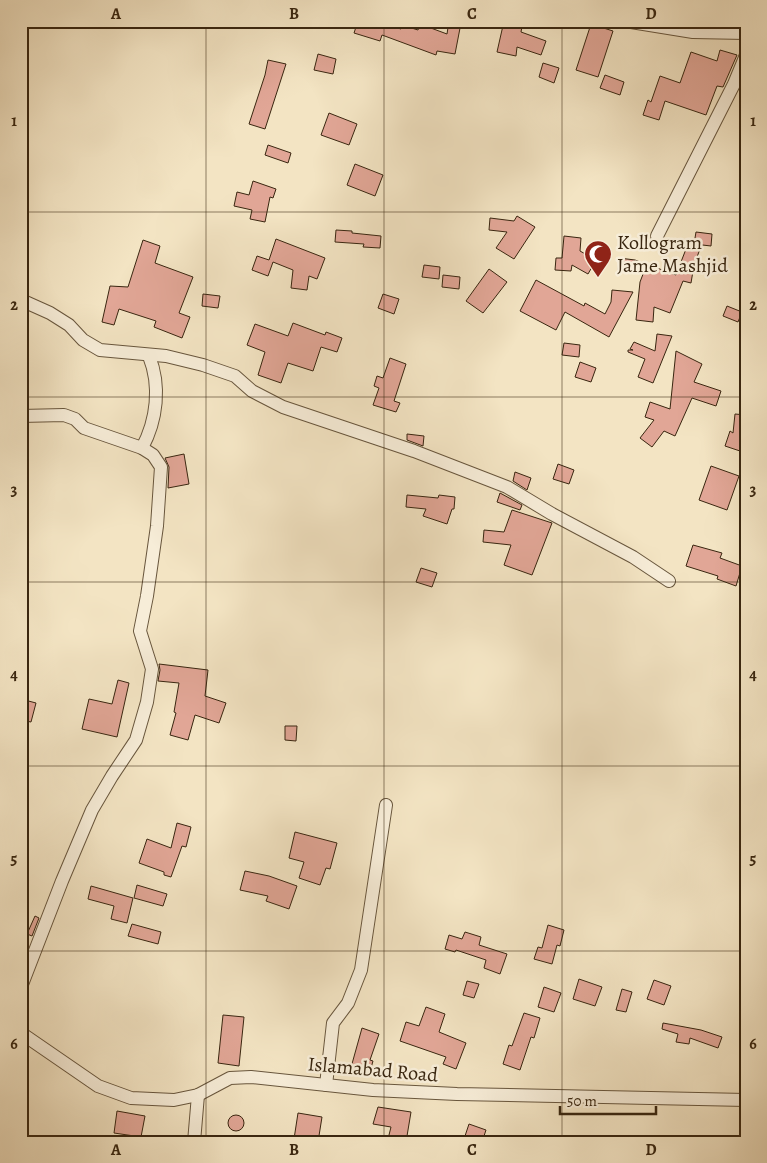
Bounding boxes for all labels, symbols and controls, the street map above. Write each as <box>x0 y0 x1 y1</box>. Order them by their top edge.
text: A <box>110 3 122 25</box>
text: B <box>289 3 299 25</box>
text: C <box>467 3 477 25</box>
text: D <box>645 3 657 25</box>
text: 1 <box>11 110 17 132</box>
text: 1 <box>750 110 756 132</box>
place label: Kollogram Jame Mashjid <box>617 229 728 279</box>
mosque icon: Kollogram Jame Mashjid <box>583 239 613 278</box>
text: 2 <box>10 294 18 316</box>
text: 2 <box>749 294 757 316</box>
text: 3 <box>11 479 18 501</box>
text: 3 <box>750 479 757 501</box>
text: 4 <box>10 664 18 686</box>
text: 4 <box>749 664 757 686</box>
text: 5 <box>11 848 18 870</box>
text: 5 <box>750 848 757 870</box>
text: 6 <box>10 1033 18 1055</box>
text: 6 <box>749 1033 757 1055</box>
street label: Islamabad Road <box>307 1050 440 1089</box>
scale bar <box>560 1083 656 1115</box>
text: 50 m <box>567 1091 597 1111</box>
text: A <box>110 1139 122 1161</box>
text: B <box>289 1139 299 1161</box>
text: C <box>467 1139 477 1161</box>
text: D <box>645 1139 657 1161</box>

